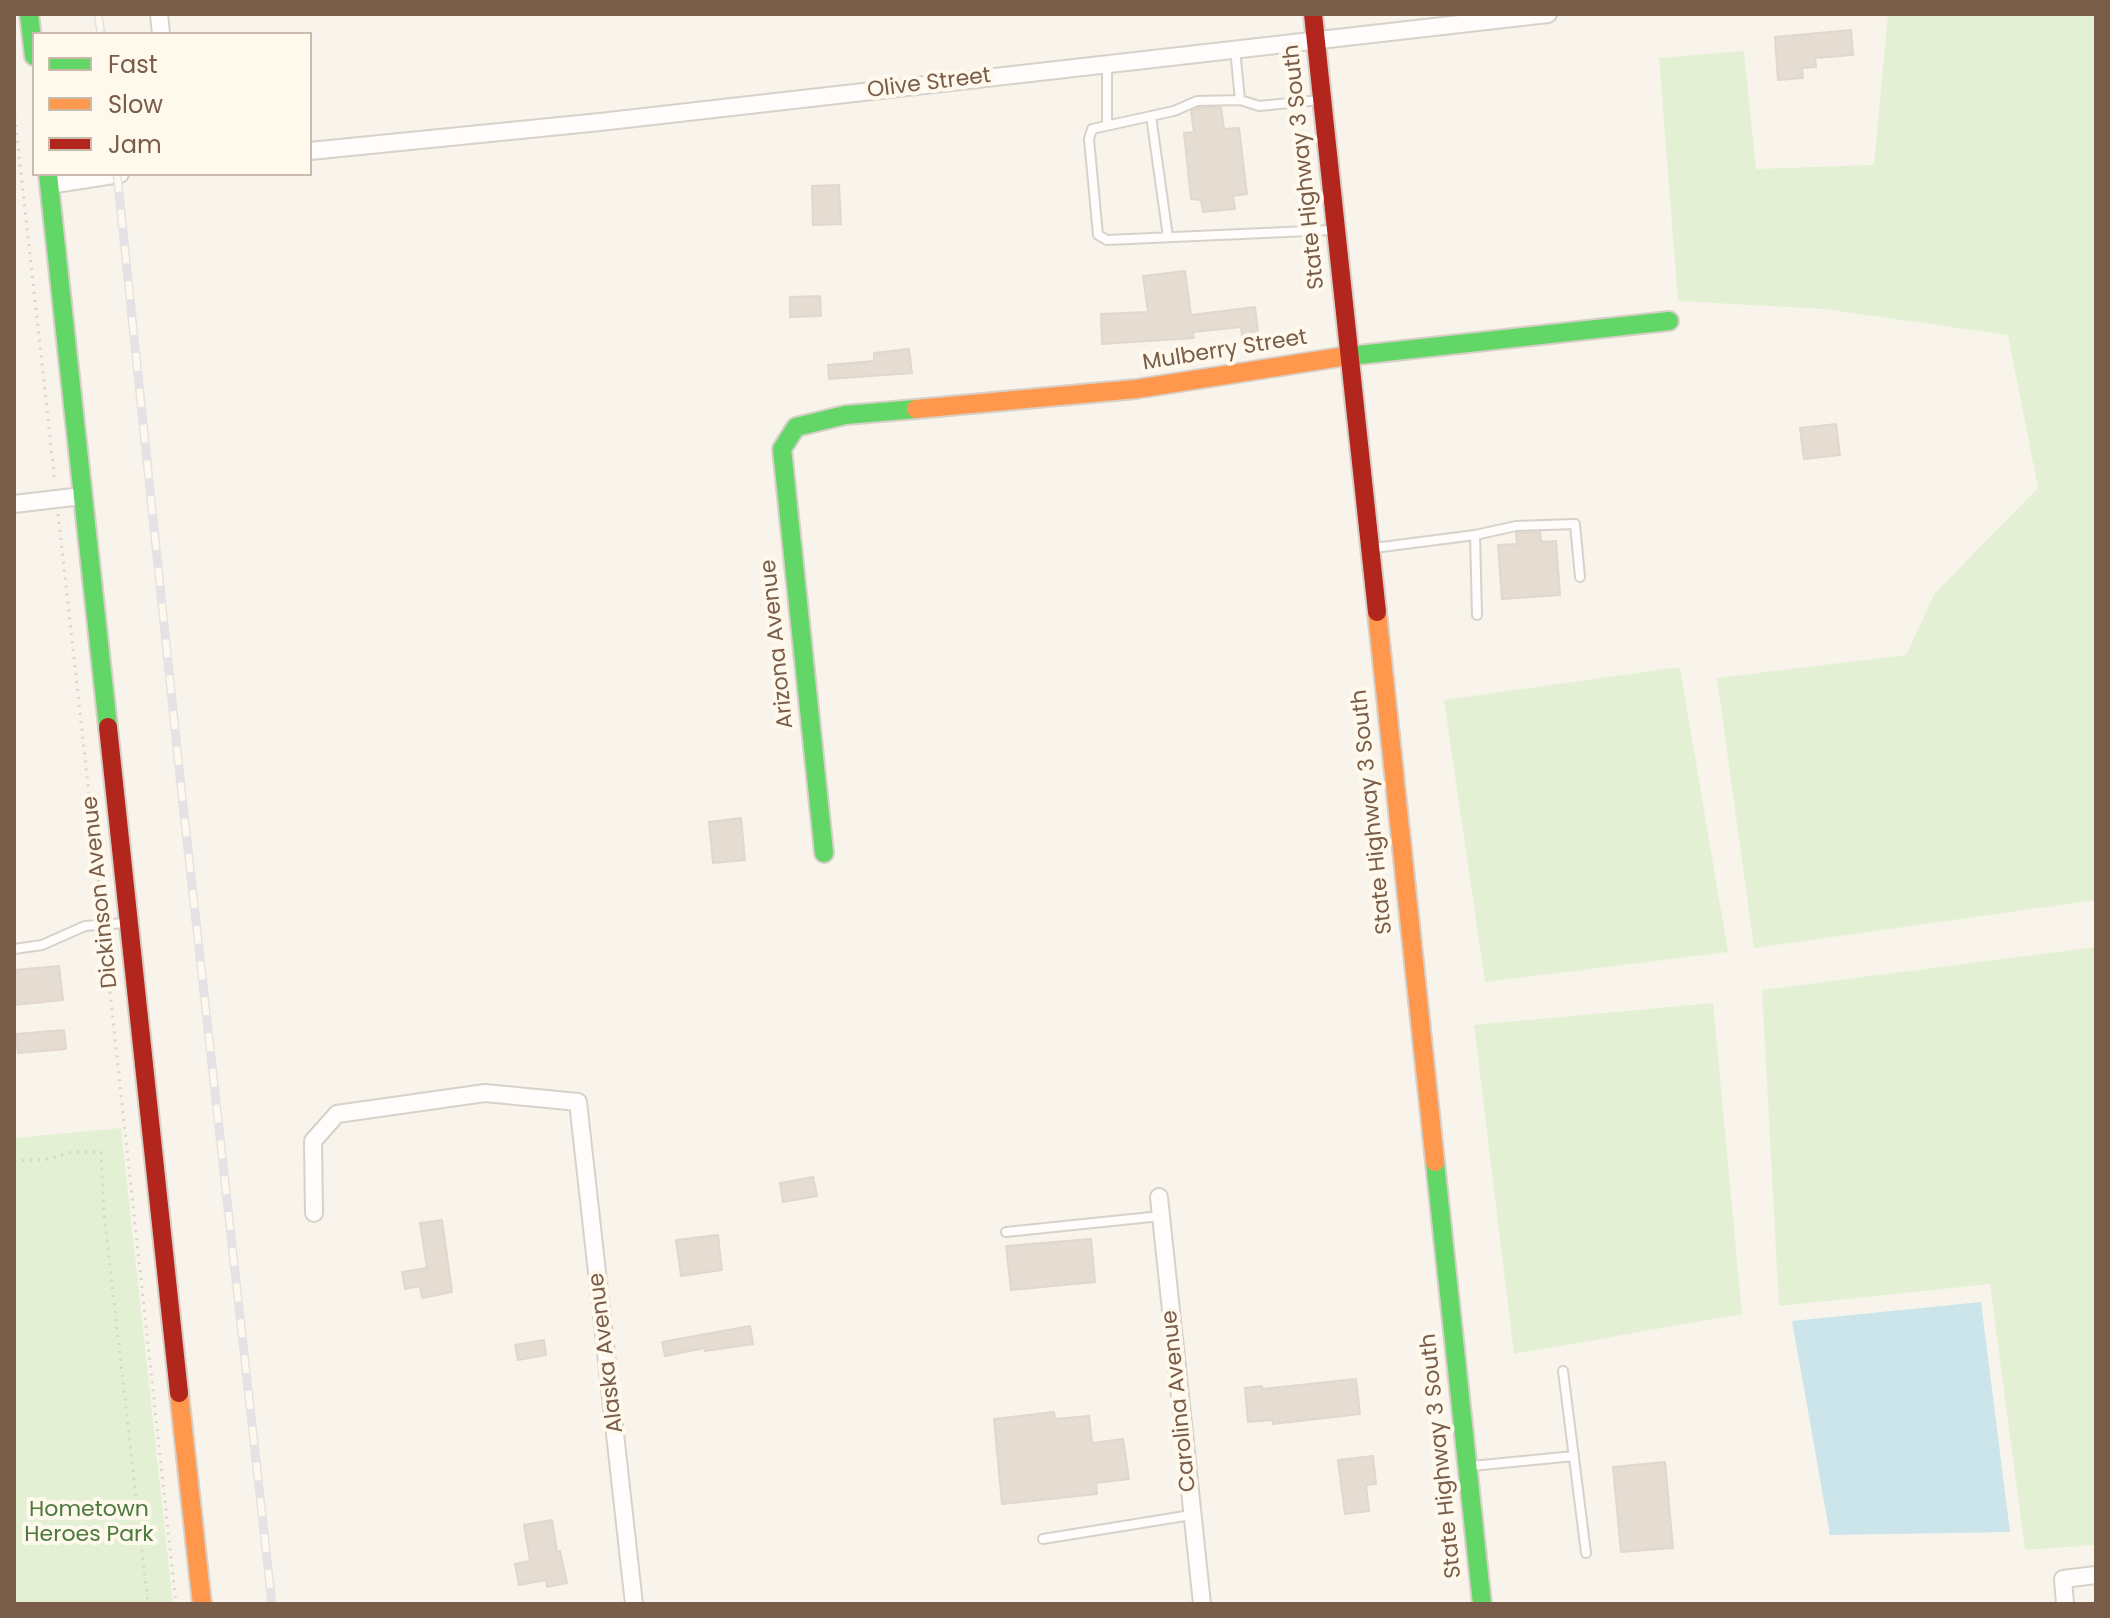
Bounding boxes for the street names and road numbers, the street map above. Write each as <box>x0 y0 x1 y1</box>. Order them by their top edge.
street label: State Highway 3 South <box>1279 43 1331 291</box>
street label: Olive Street <box>866 63 992 105</box>
street label: Mulberry Street <box>1141 325 1309 377</box>
street label: Arizona Avenue <box>756 558 800 730</box>
street label: State Highway 3 South <box>1347 688 1399 936</box>
street label: Dickinson Avenue <box>78 795 124 989</box>
street label: Alaska Avenue <box>584 1271 630 1435</box>
street label: Carolina Avenue <box>1157 1309 1203 1493</box>
street label: State Highway 3 South <box>1416 1332 1468 1580</box>

